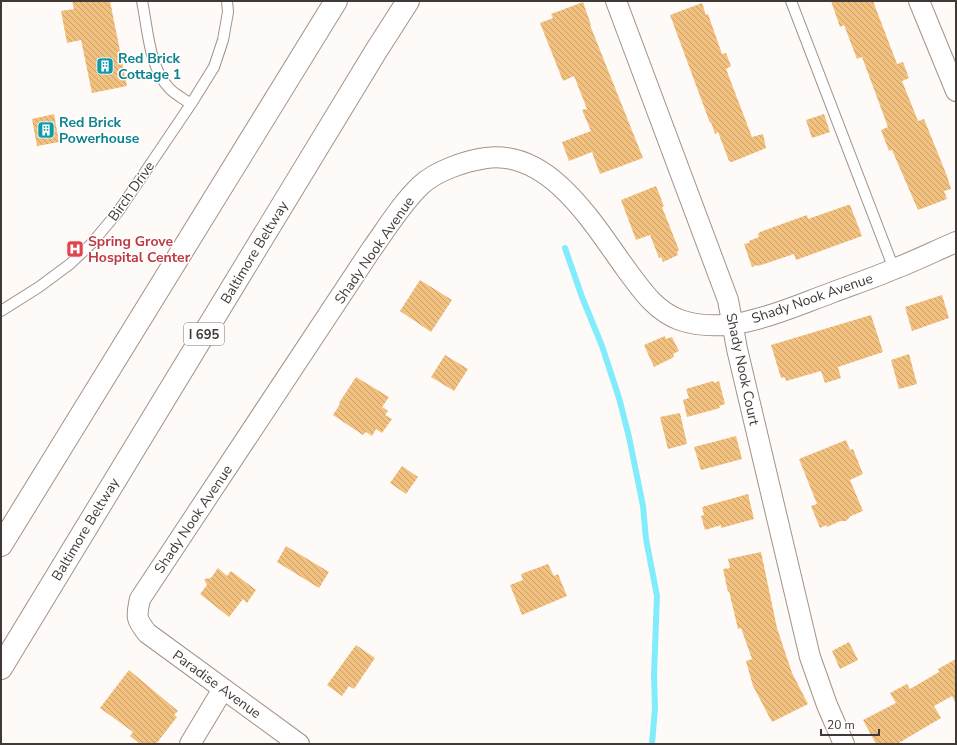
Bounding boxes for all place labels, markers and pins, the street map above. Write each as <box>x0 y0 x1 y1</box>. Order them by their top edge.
place label: Red Brick Cottage 1 <box>118 49 181 84</box>
building icon: Red Brick Cottage 1 <box>95 56 115 76</box>
place label: Red Brick Powerhouse <box>59 113 140 148</box>
building icon: Red Brick Powerhouse <box>36 120 56 140</box>
place label: Spring Grove Hospital Center <box>88 232 191 267</box>
hospital icon: Spring Grove Hospital Center <box>65 239 85 259</box>

